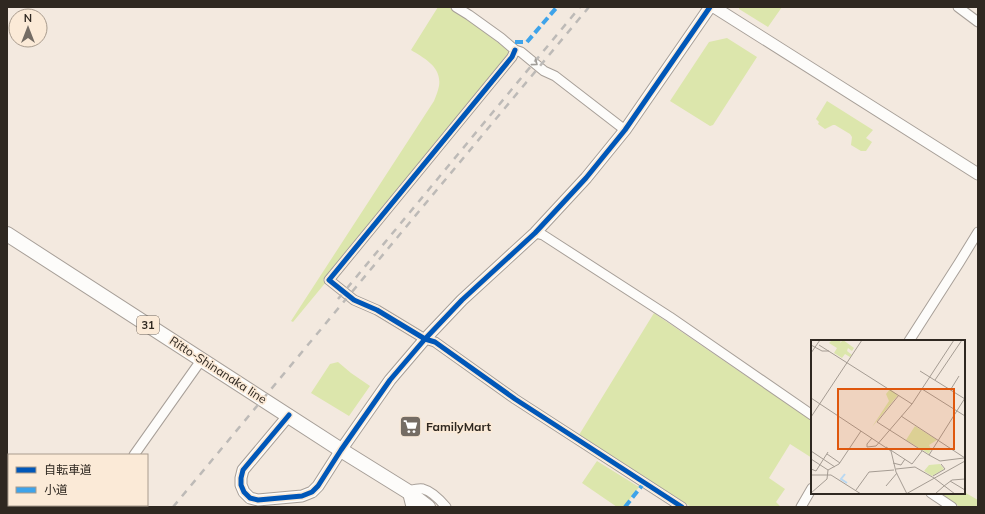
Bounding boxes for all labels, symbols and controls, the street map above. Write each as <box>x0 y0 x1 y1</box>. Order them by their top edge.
north arrow <box>8 8 48 48</box>
text: N <box>24 11 32 25</box>
one-way arrow <box>530 59 537 66</box>
road number: 31 <box>137 316 159 334</box>
street label: Ritto-Shinanaka line <box>167 333 270 407</box>
inset map <box>811 340 965 494</box>
supermarket icon: FamilyMart <box>398 414 424 440</box>
place label: FamilyMart <box>426 419 492 434</box>
legend <box>8 454 148 506</box>
text: 自転車道 <box>44 462 92 477</box>
text: 小道 <box>44 482 68 497</box>

